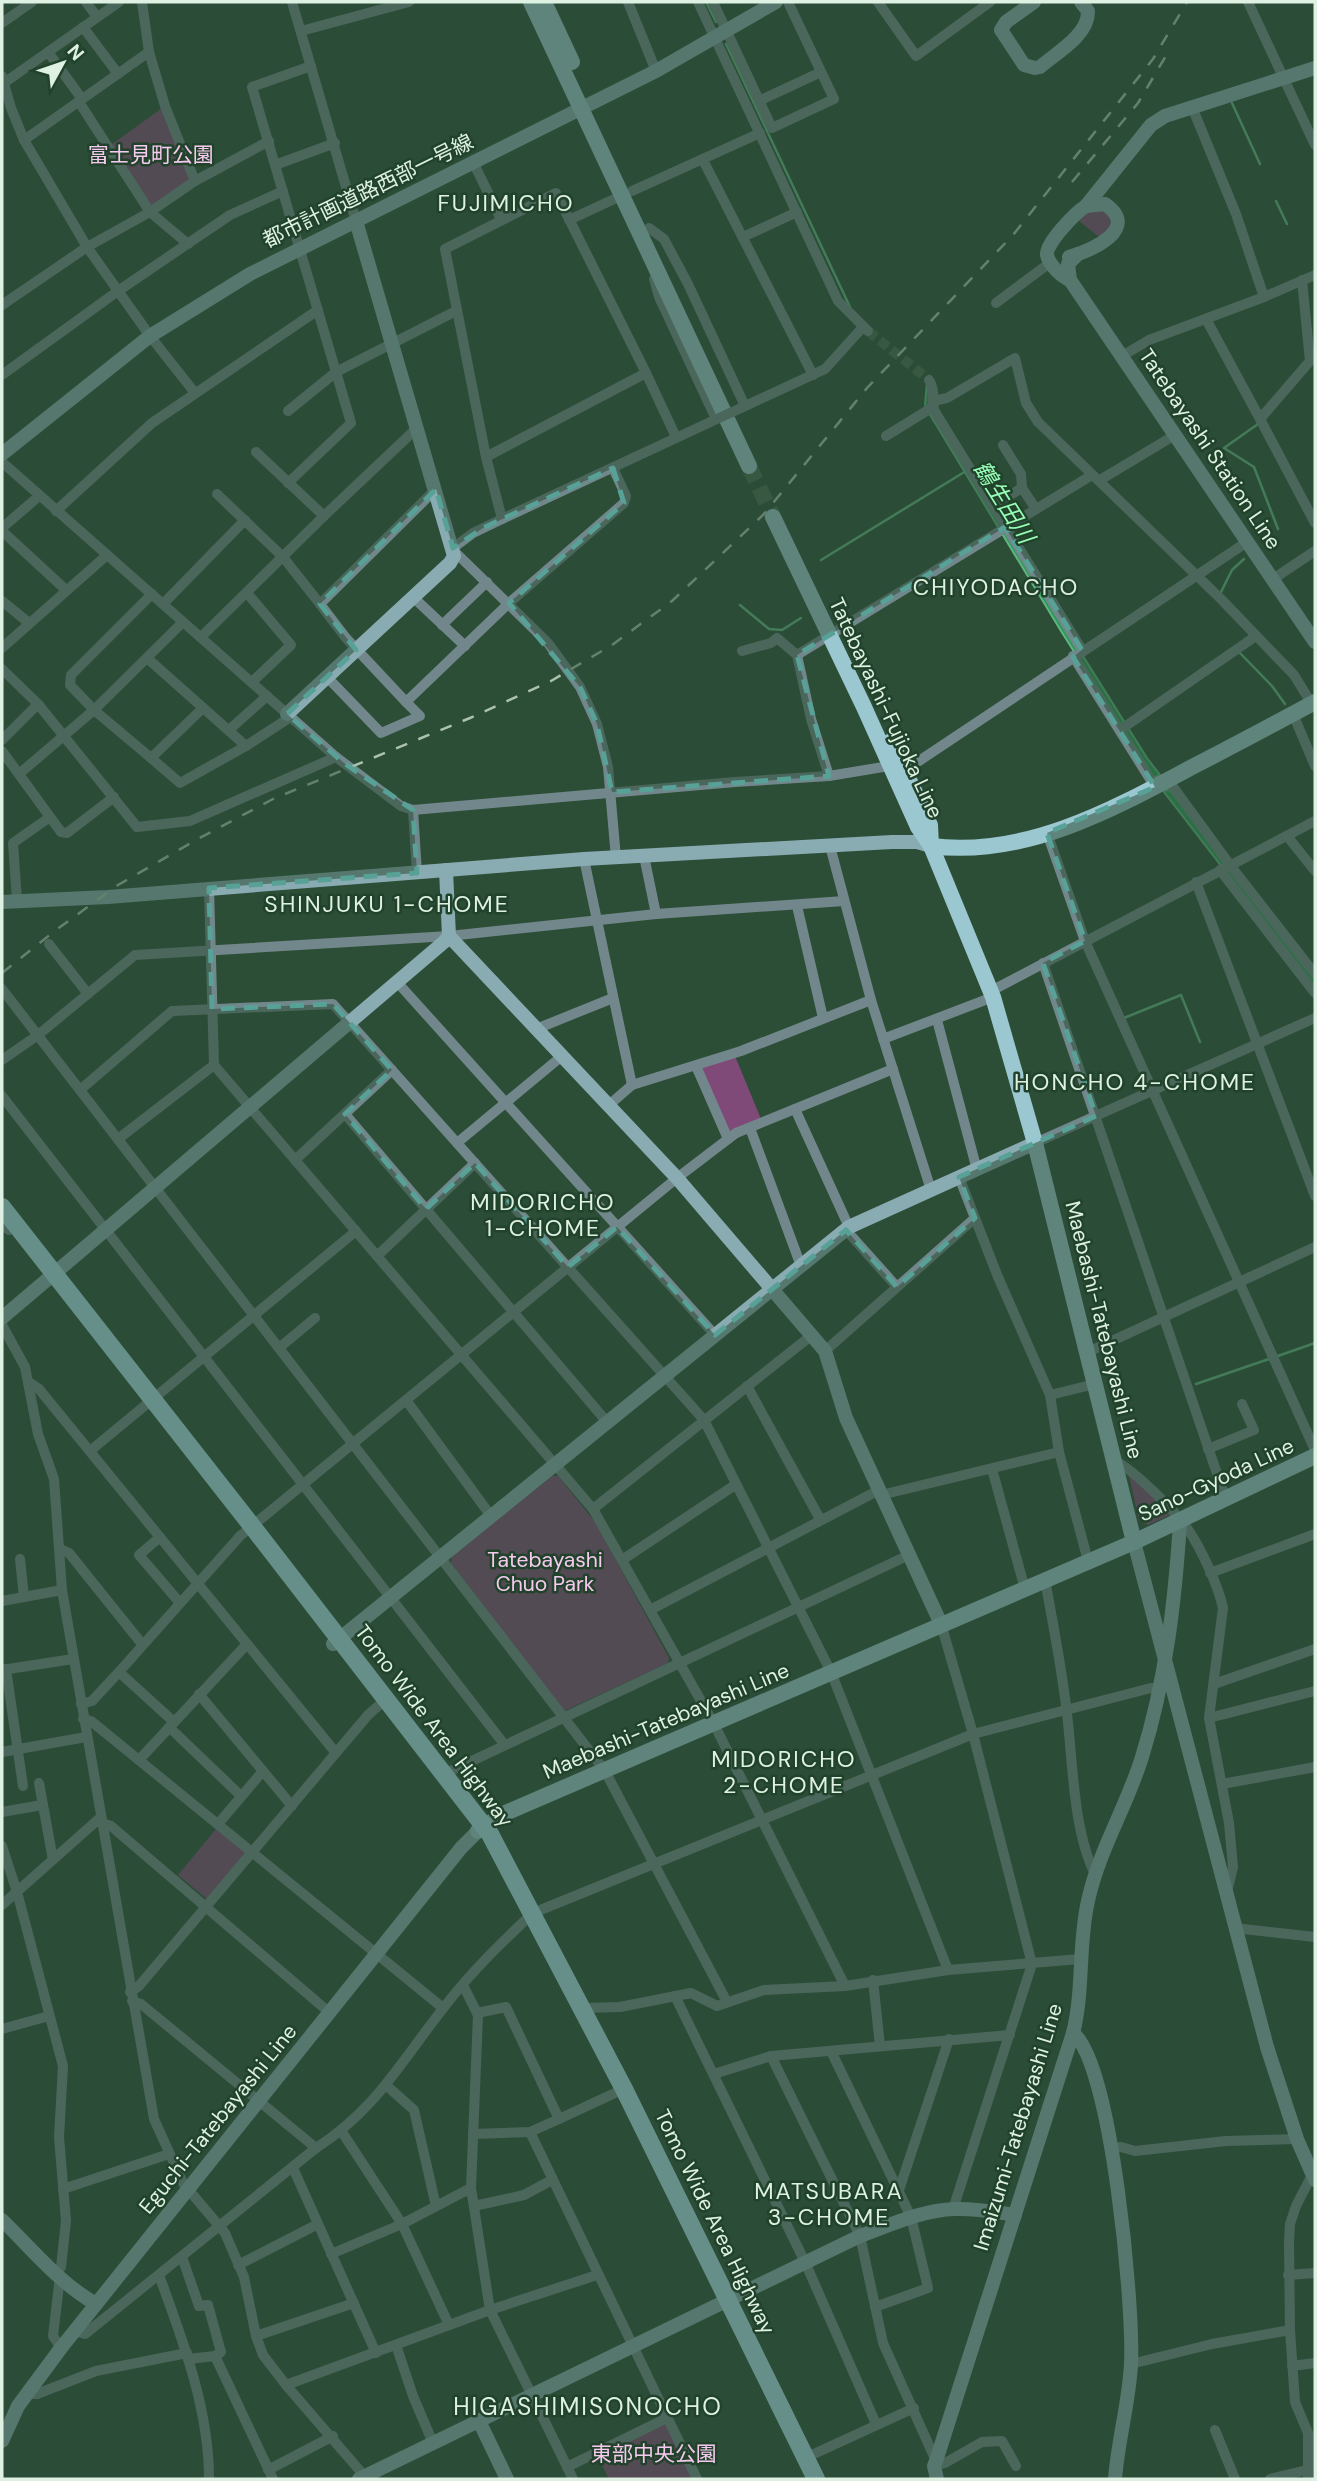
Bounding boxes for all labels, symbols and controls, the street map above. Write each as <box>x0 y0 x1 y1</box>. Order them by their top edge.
north arrow <box>28 28 98 98</box>
text: N <box>62 39 90 66</box>
street label: 都市計画道路西部一号線 <box>258 128 478 254</box>
park label: 富士見町公園 <box>88 141 214 169</box>
district label: FUJIMICHO <box>438 188 574 218</box>
street label: Tatebayashi Station Line <box>1132 343 1288 555</box>
water label: 鶴生田川 <box>967 455 1043 552</box>
district label: CHIYODACHO <box>913 572 1079 602</box>
street label: Tatebayashi-Fujioka Line <box>823 593 950 823</box>
district label: SHINJUKU 1-CHOME <box>264 889 510 919</box>
district label: HONCHO 4-CHOME <box>1014 1067 1256 1097</box>
district label: MIDORICHO 1-CHOME <box>470 1187 616 1243</box>
street label: Maebashi-Tatebayashi Line <box>1058 1198 1150 1462</box>
street label: Sano-Gyoda Line <box>1134 1432 1298 1528</box>
park label: Tatebayashi Chuo Park <box>487 1546 603 1598</box>
street label: Tomo Wide Area Highway <box>349 1619 520 1833</box>
street label: Maebashi-Tatebayashi Line <box>539 1656 793 1786</box>
district label: MIDORICHO 2-CHOME <box>711 1744 857 1800</box>
street label: Imaizumi-Tatebayashi Line <box>967 2000 1069 2254</box>
street label: Eguchi-Tatebayashi Line <box>133 2018 303 2220</box>
street label: Tomo Wide Area Highway <box>648 2105 782 2339</box>
district label: MATSUBARA 3-CHOME <box>754 2176 904 2232</box>
district label: HIGASHIMISONOCHO <box>453 2391 723 2422</box>
park label: 東部中央公園 <box>591 2440 717 2468</box>

